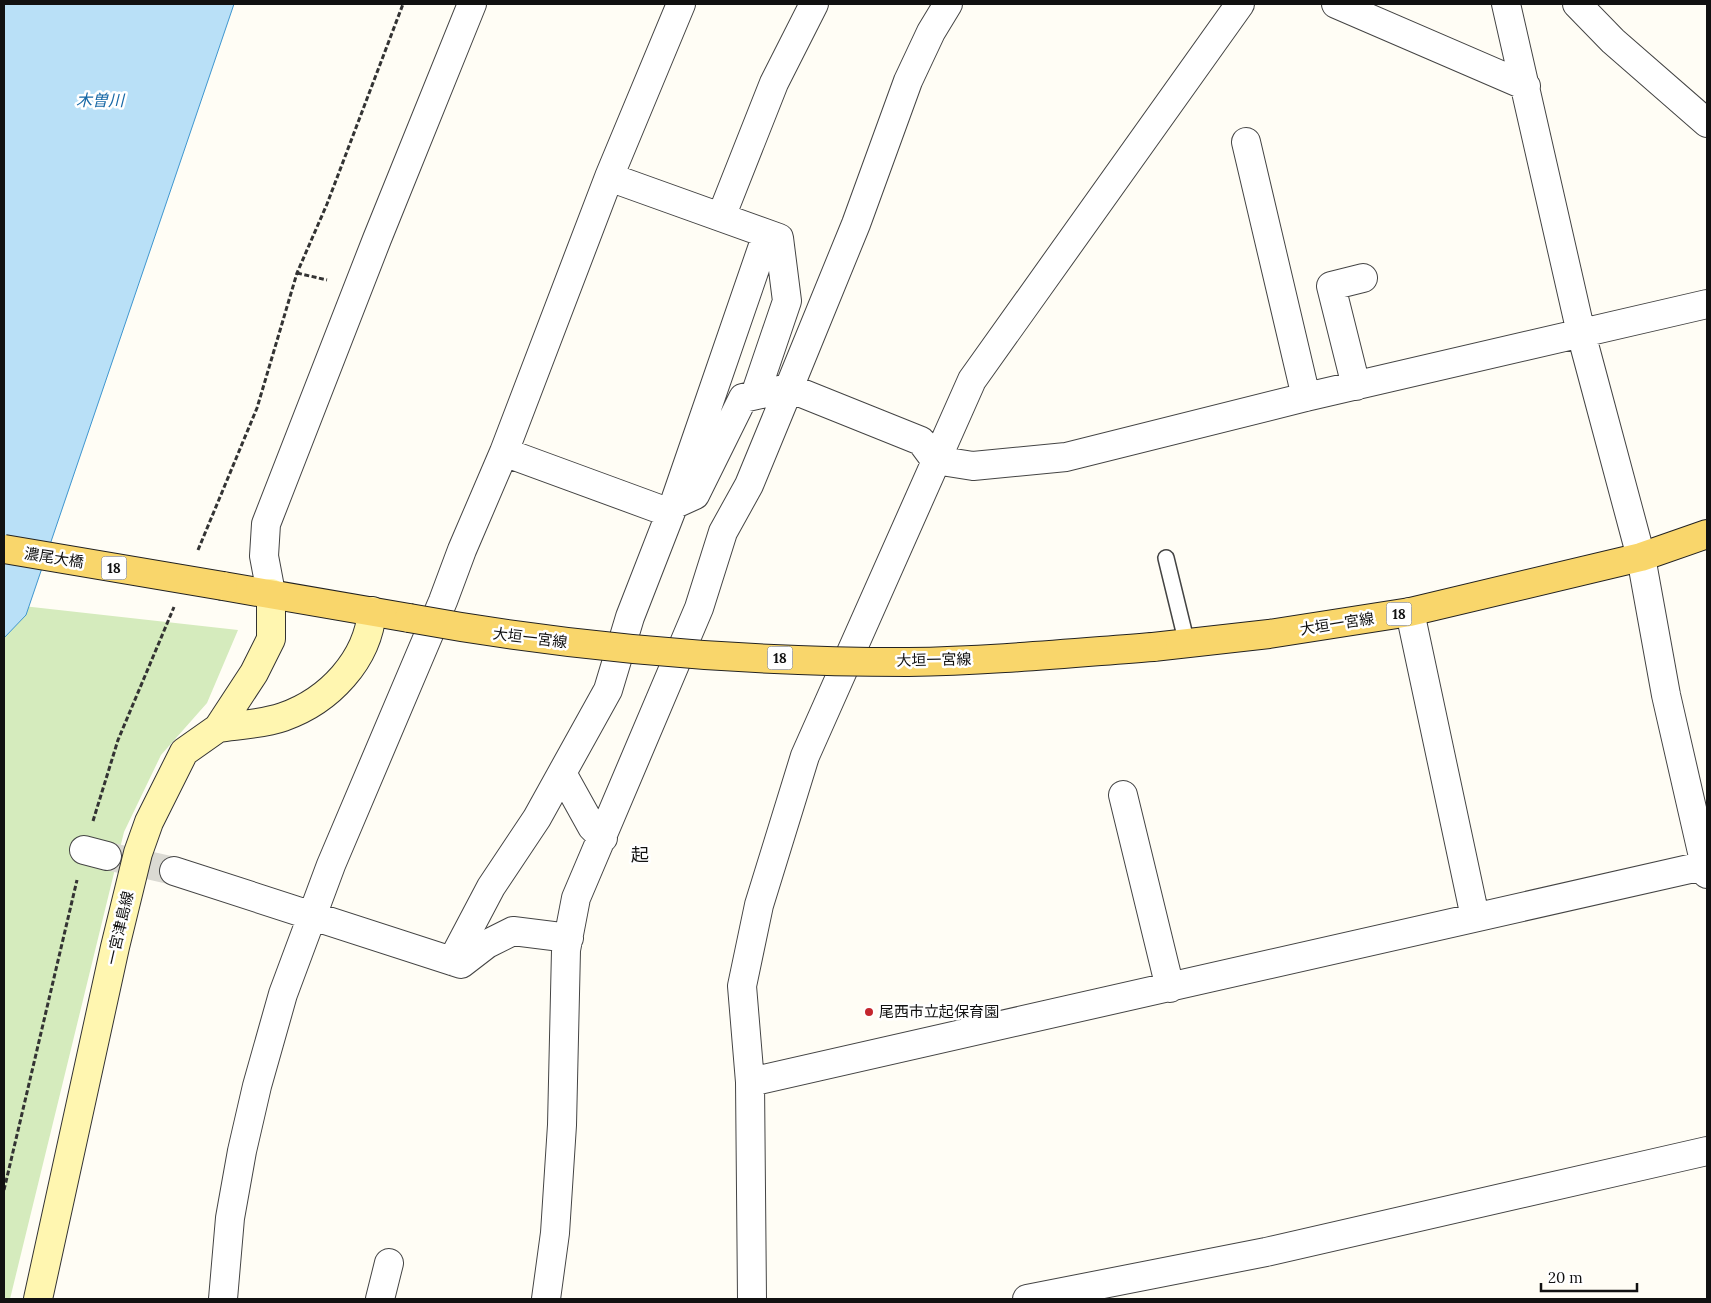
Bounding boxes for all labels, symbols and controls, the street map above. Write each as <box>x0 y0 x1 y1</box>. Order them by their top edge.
water label: 木曽川 <box>76 90 126 110</box>
street label: 濃尾大橋 <box>23 543 85 572</box>
road number: 18 <box>102 556 126 580</box>
road number: 18 <box>1386 602 1412 626</box>
street label: 大垣一宮線 <box>1298 608 1375 639</box>
street label: 大垣一宮線 <box>492 624 568 652</box>
road number: 18 <box>768 646 792 670</box>
street label: 大垣一宮線 <box>896 649 972 670</box>
district label: 起 <box>631 843 649 866</box>
street label: 一宮津島線 <box>102 889 137 967</box>
place label: 尾西市立起保育園 <box>879 1002 999 1021</box>
marker: 尾西市立起保育園 <box>863 1006 875 1018</box>
scale bar <box>1541 1260 1637 1292</box>
text: 20 m <box>1548 1268 1583 1287</box>

